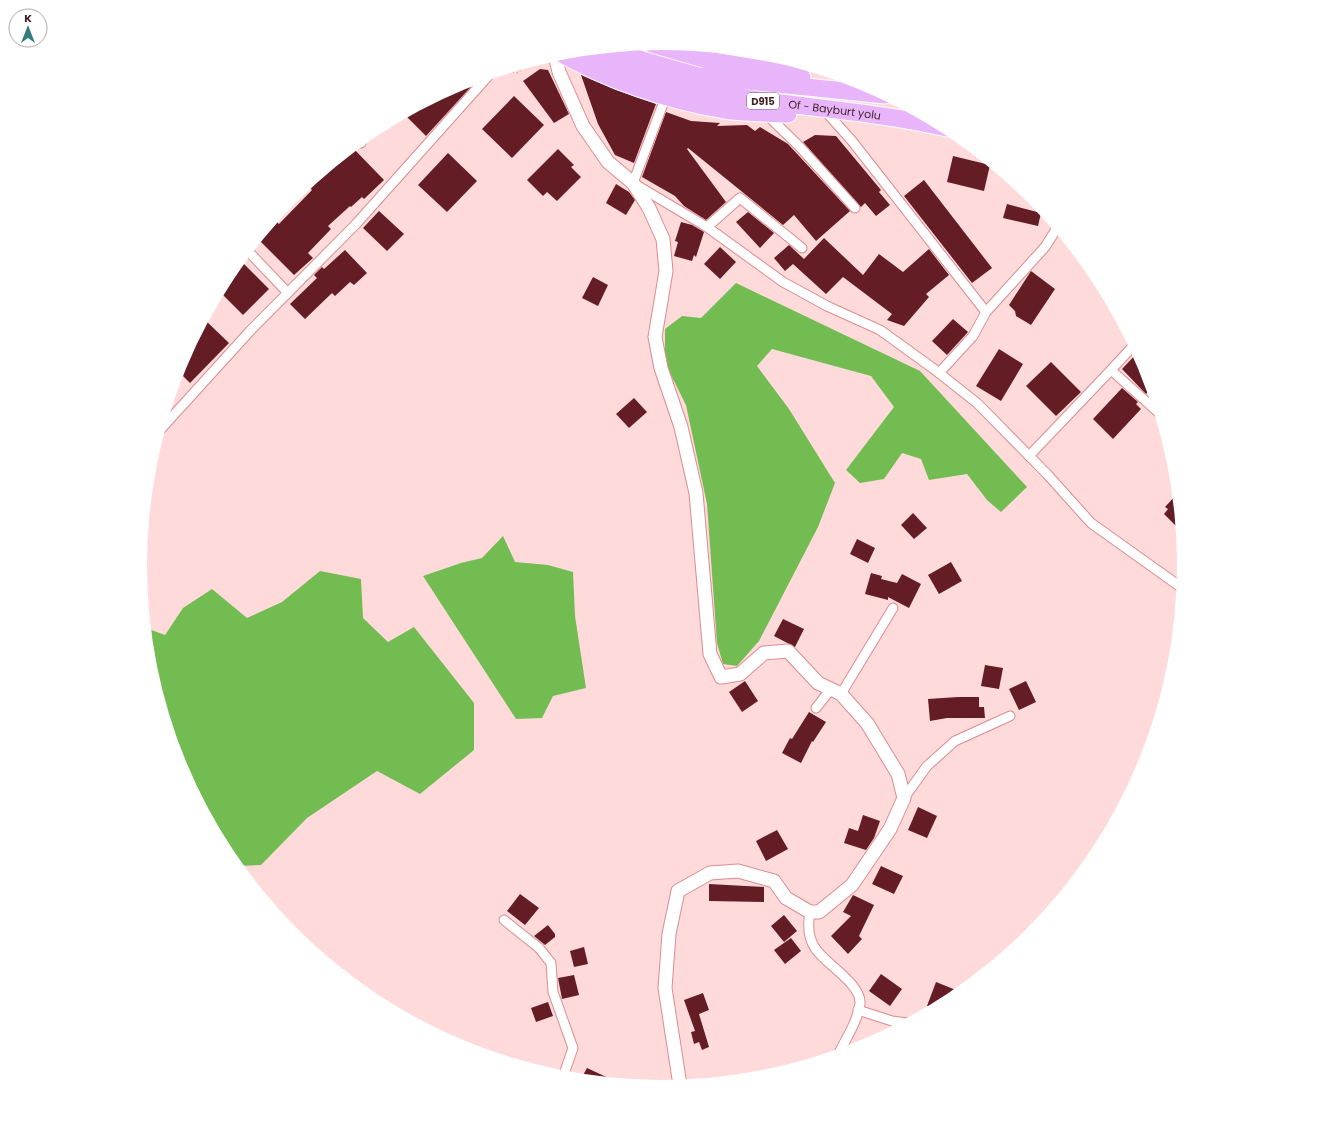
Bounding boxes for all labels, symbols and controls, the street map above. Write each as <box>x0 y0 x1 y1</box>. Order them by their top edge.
north arrow <box>8 8 48 48</box>
text: K <box>24 10 32 26</box>
road number: D915 <box>747 93 779 109</box>
street label: Of - Bayburt yolu <box>787 96 882 124</box>

